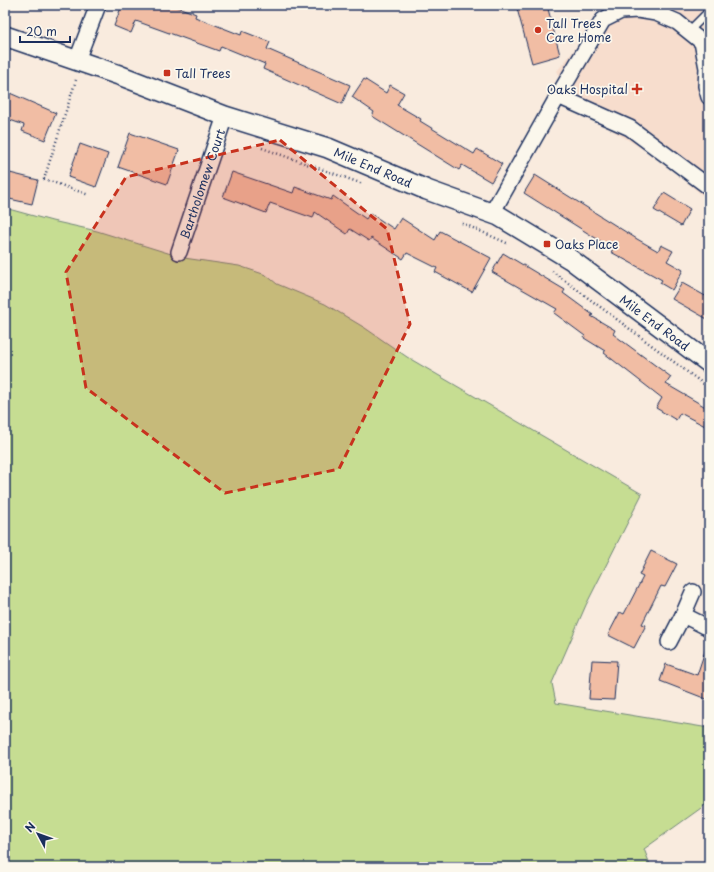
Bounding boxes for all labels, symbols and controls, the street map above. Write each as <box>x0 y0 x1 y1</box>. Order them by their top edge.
place label: Tall Trees Care Home <box>546 14 611 46</box>
scale bar <box>20 18 70 44</box>
text: 20 m <box>26 22 57 40</box>
marker: Tall Trees Care Home <box>533 25 543 35</box>
place label: Tall Trees <box>175 64 231 82</box>
marker: Tall Trees <box>162 68 172 78</box>
place label: Oaks Hospital <box>547 80 628 98</box>
marker: Oaks Hospital <box>631 83 643 95</box>
street label: Bartholomew Court <box>175 126 229 241</box>
street label: Mile End Road <box>331 143 415 192</box>
place label: Oaks Place <box>555 235 618 253</box>
marker: Oaks Place <box>542 239 552 249</box>
street label: Mile End Road <box>616 290 694 355</box>
north arrow <box>18 814 58 854</box>
text: N <box>21 818 40 836</box>

